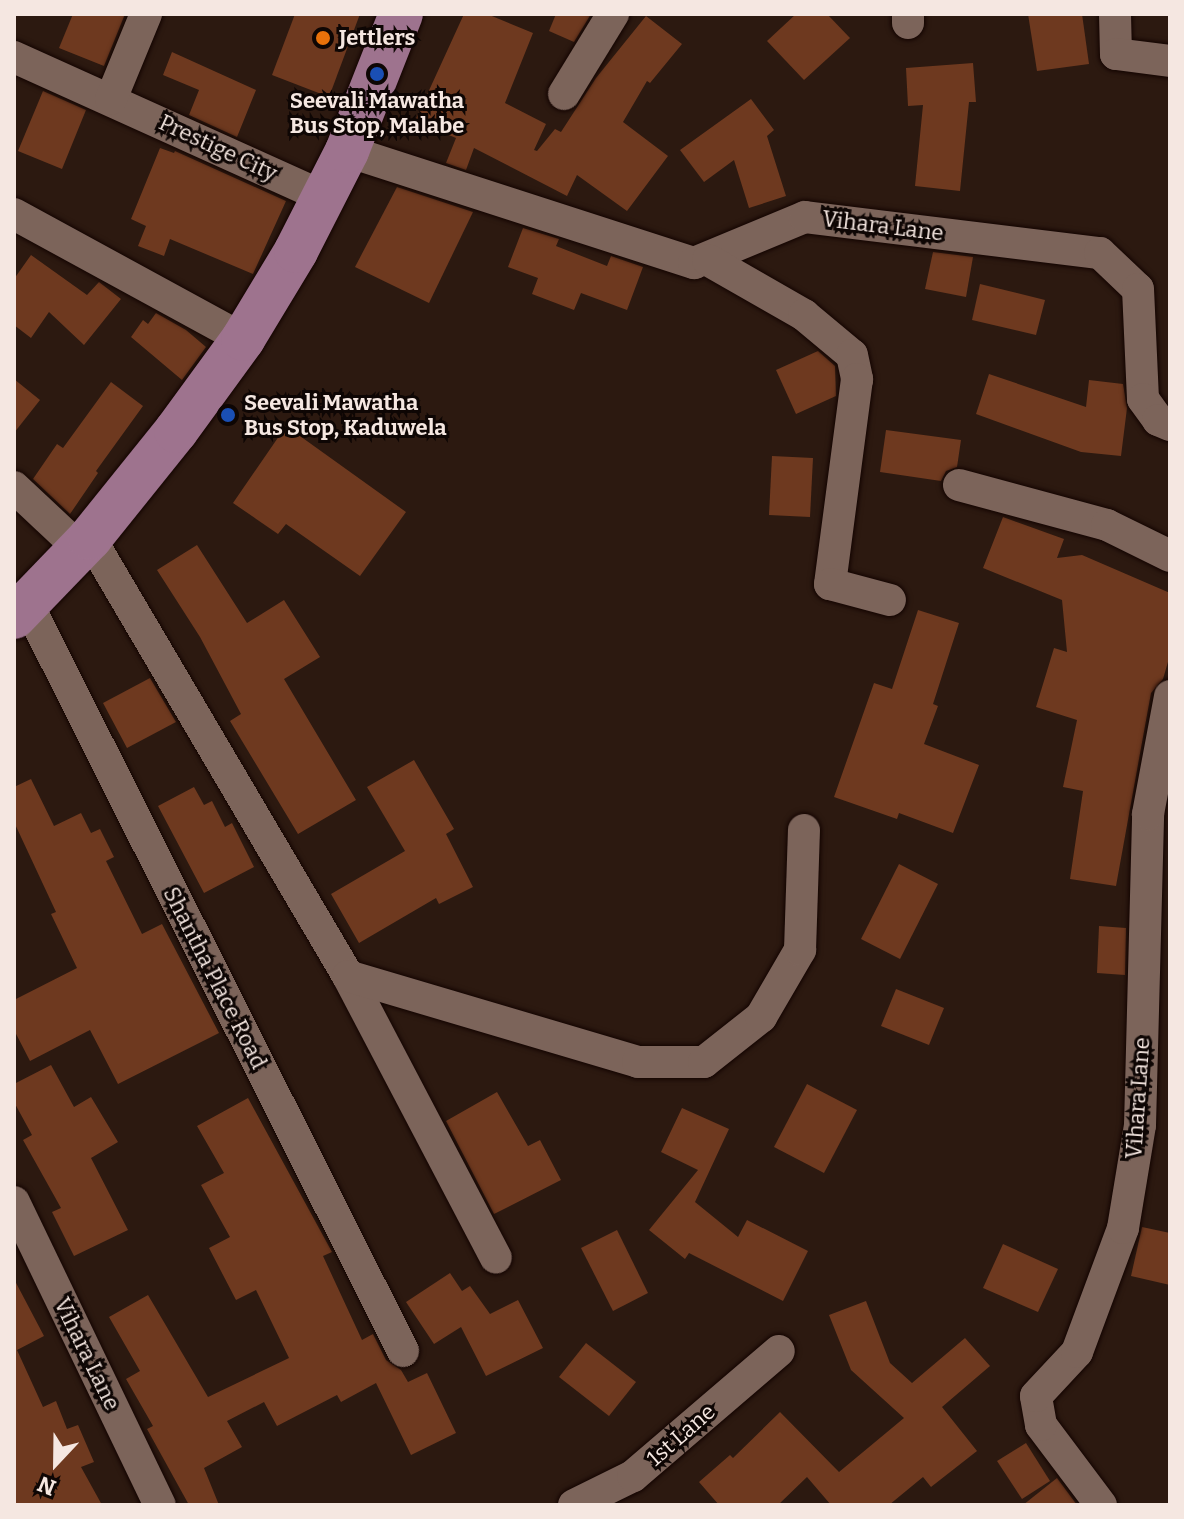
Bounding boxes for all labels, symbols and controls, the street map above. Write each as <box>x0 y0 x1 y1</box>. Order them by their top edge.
place label: Jettlers <box>339 25 415 51</box>
marker: Jettlers <box>314 29 332 47</box>
marker: Seevali Mawatha Bus Stop, Malabe <box>368 65 386 83</box>
place label: Seevali Mawatha Bus Stop, Malabe <box>290 87 464 138</box>
street label: Prestige City <box>155 109 281 187</box>
street label: Vihara Lane <box>821 205 945 247</box>
place label: Seevali Mawatha Bus Stop, Kaduwela <box>244 389 447 440</box>
marker: Seevali Mawatha Bus Stop, Kaduwela <box>219 406 237 424</box>
street label: Shantha Place Road <box>158 883 272 1073</box>
street label: Vihara Lane <box>1121 1036 1155 1160</box>
street label: Vihara Lane <box>48 1293 126 1415</box>
street label: 1st Lane <box>642 1398 720 1472</box>
north arrow <box>16 1423 96 1503</box>
text: N <box>34 1470 60 1501</box>

